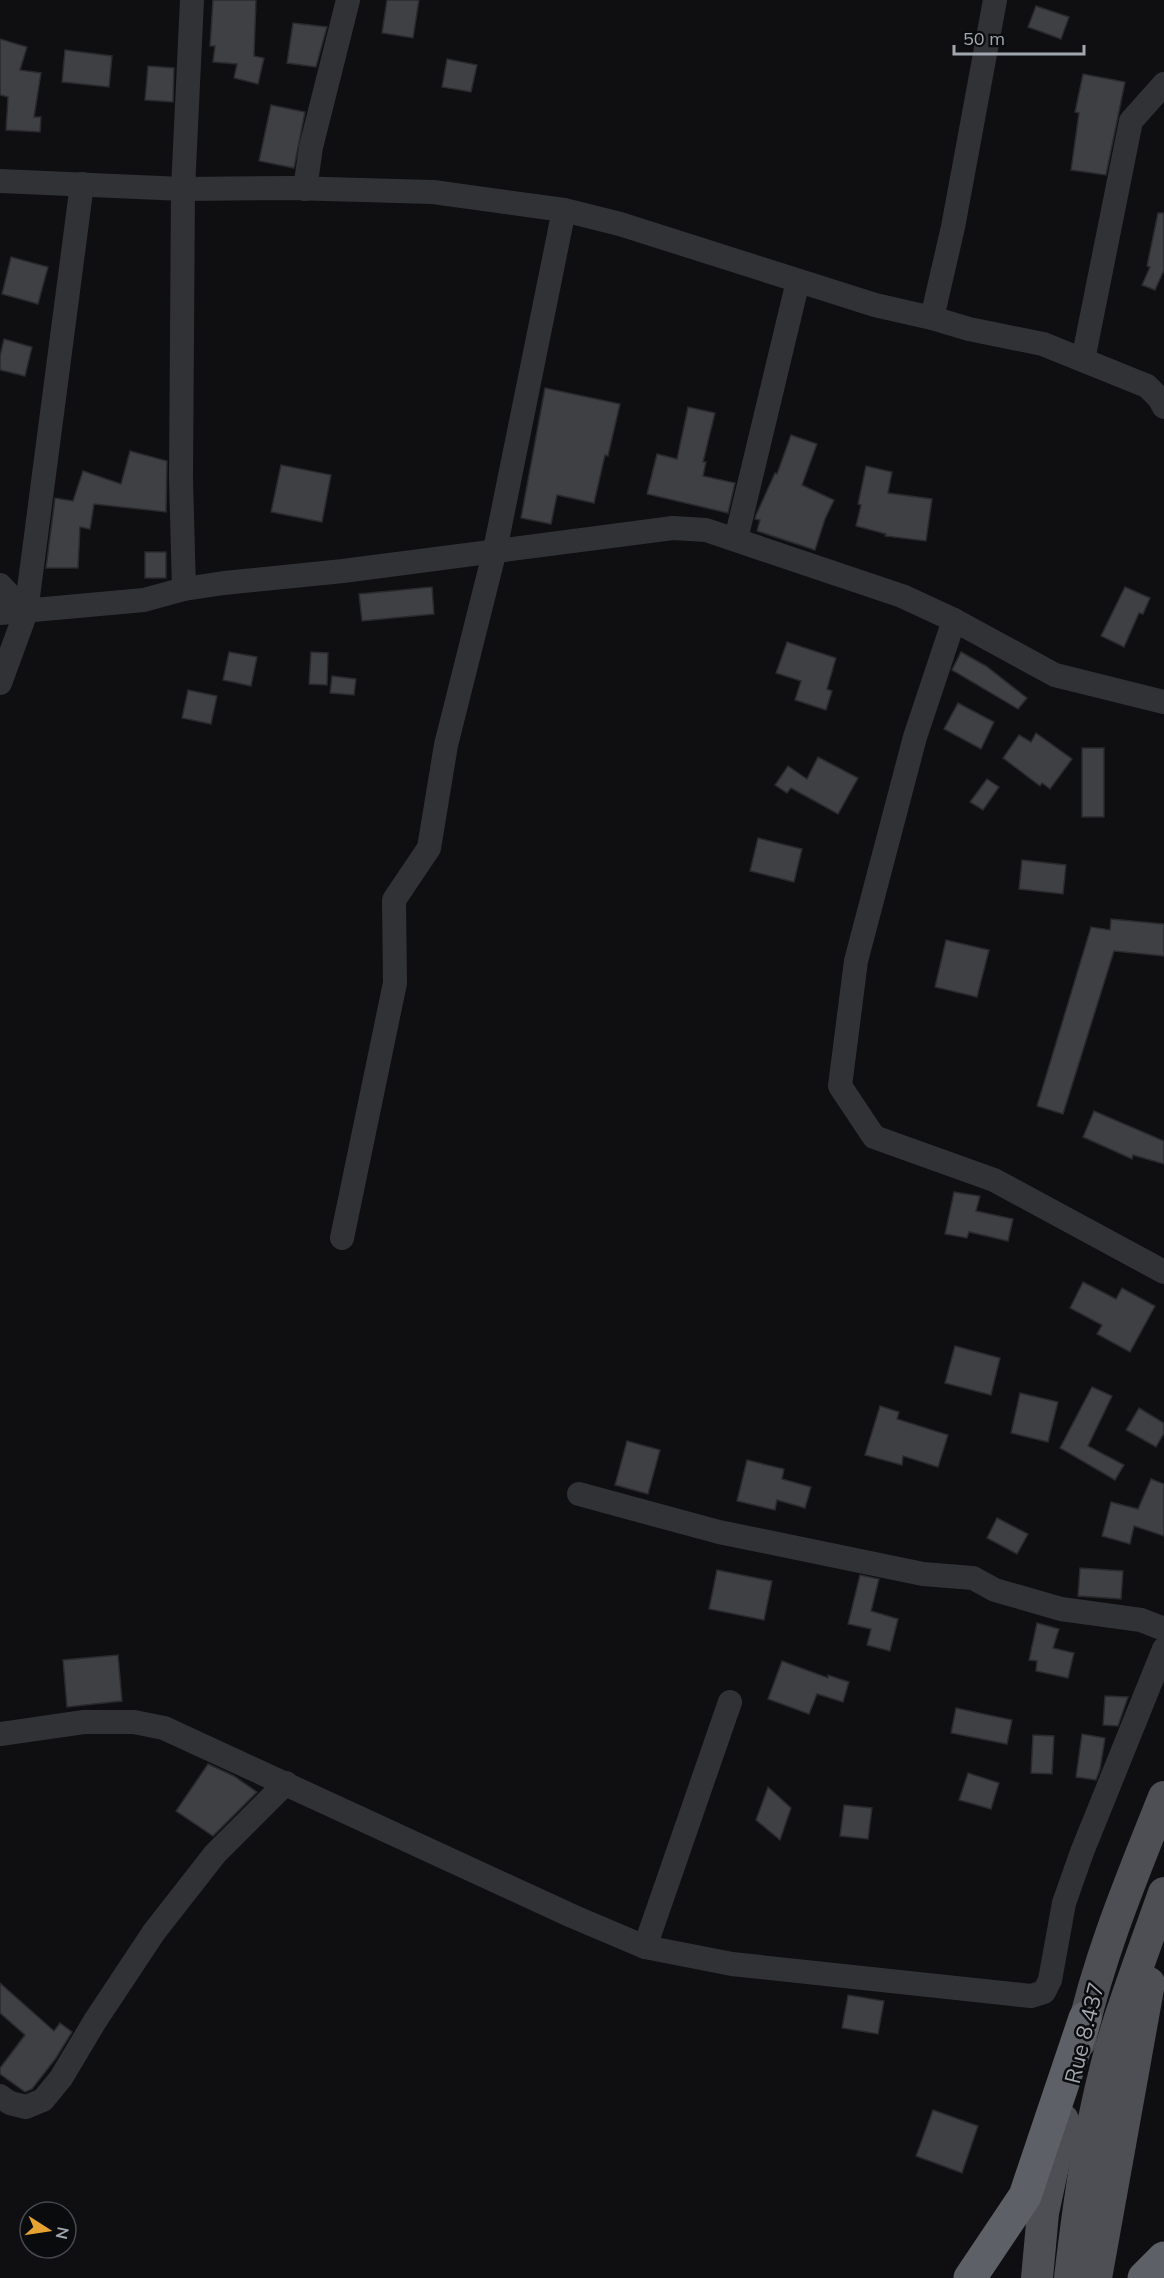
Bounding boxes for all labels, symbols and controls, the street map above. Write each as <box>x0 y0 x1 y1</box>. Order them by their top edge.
scale bar <box>954 18 1084 56</box>
text: 50 m <box>963 27 1005 50</box>
street label: Rue 8.437 <box>1058 1979 1110 2087</box>
north arrow <box>18 2200 78 2260</box>
text: N <box>52 2225 74 2241</box>

